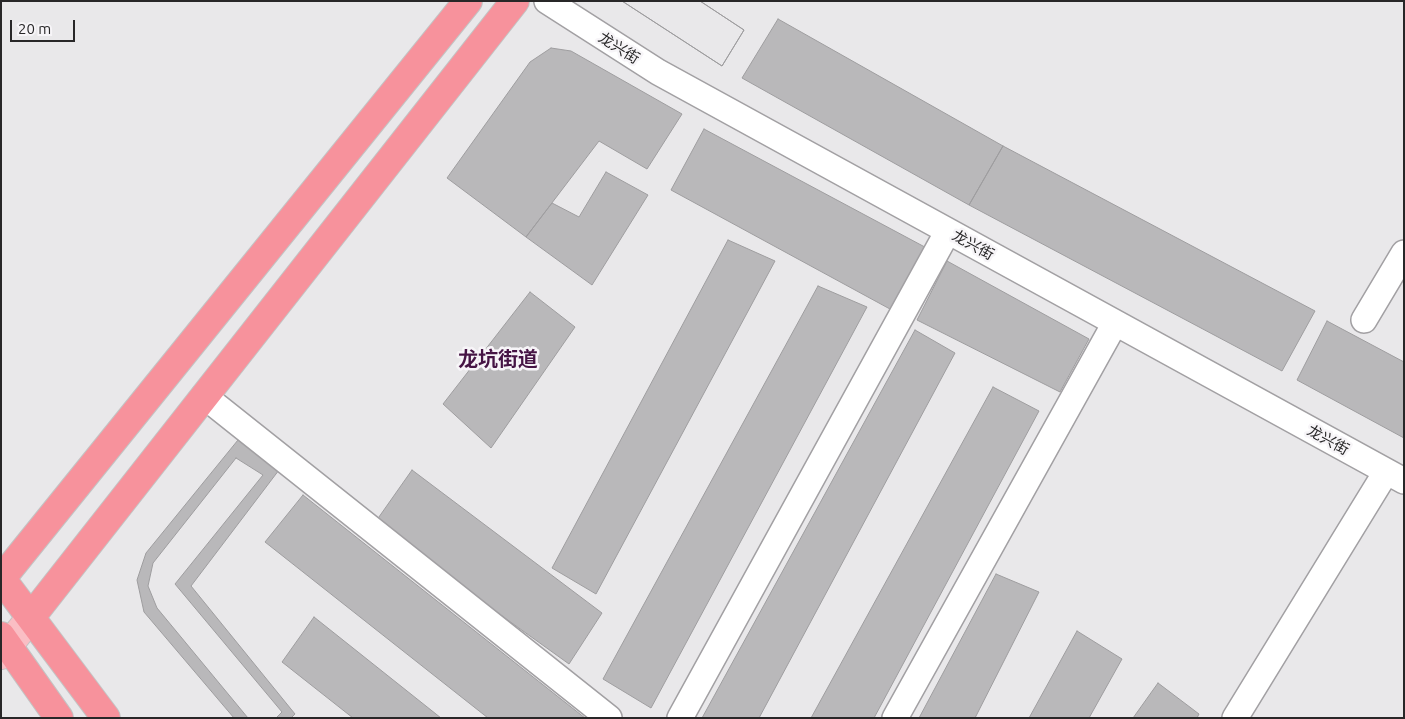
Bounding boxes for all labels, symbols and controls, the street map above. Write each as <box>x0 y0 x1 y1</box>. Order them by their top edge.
scale bar <box>12 10 78 42</box>
text: 20 m <box>18 20 51 37</box>
street label: 龙兴街 <box>595 28 643 68</box>
street label: 龙兴街 <box>949 226 997 264</box>
district label: 龙坑街道 <box>458 347 538 371</box>
street label: 龙兴街 <box>1304 421 1352 459</box>

